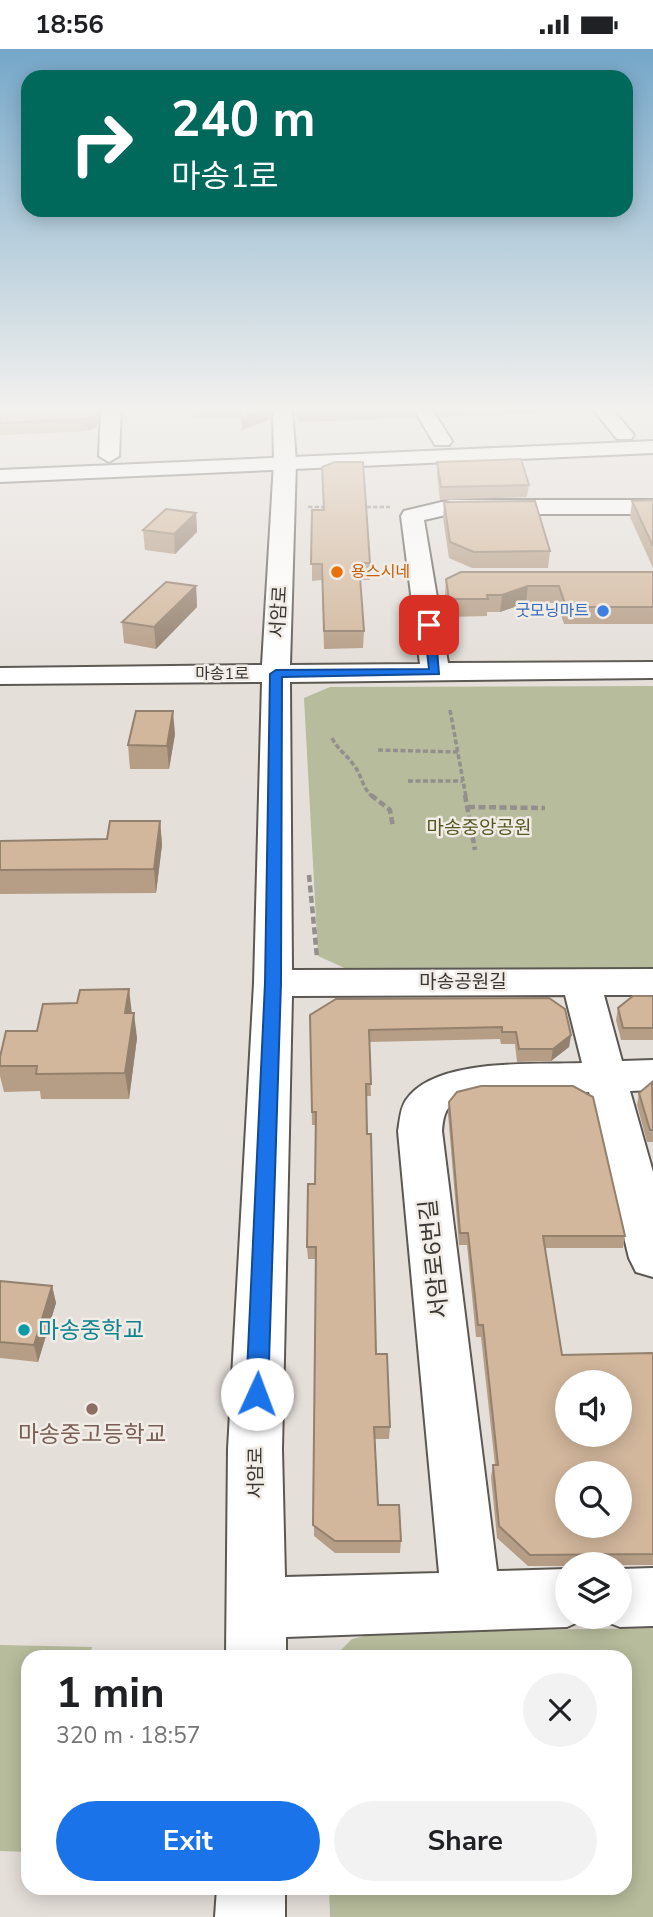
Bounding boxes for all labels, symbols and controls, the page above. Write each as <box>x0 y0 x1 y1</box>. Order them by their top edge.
text: 18:56 <box>35 7 104 42</box>
text: 240 m <box>171 86 315 153</box>
icon: right <box>56 98 147 189</box>
text: 마송1로 <box>171 155 279 198</box>
place label: 용스시네 <box>351 561 410 583</box>
marker: 용스시네 <box>329 564 345 580</box>
street label: 서암로 <box>265 585 293 639</box>
pin <box>399 595 459 655</box>
place label: 굿모닝마트 <box>515 600 589 622</box>
marker: 굿모닝마트 <box>595 603 611 619</box>
icon: arrive <box>410 606 448 644</box>
street label: 마송1로 <box>195 663 249 685</box>
park label: 마송중앙공원 <box>427 815 531 841</box>
street label: 마송공원길 <box>419 969 507 995</box>
street label: 서암로6번길 <box>412 1198 456 1320</box>
place label: 마송중학교 <box>38 1315 144 1346</box>
marker: 마송중학교 <box>16 1322 32 1338</box>
position arrow <box>220 1357 294 1431</box>
map controls <box>555 1370 632 1629</box>
button: sound <box>555 1370 632 1447</box>
marker: 마송중고등학교 <box>84 1401 100 1417</box>
place label: 마송중고등학교 <box>18 1419 166 1450</box>
street label: 서암로 <box>243 1447 269 1499</box>
button: search <box>555 1461 632 1538</box>
button: layers <box>555 1552 632 1629</box>
text: 1 min <box>56 1665 165 1722</box>
button: close <box>523 1673 597 1747</box>
text: 320 m · 18:57 <box>56 1720 201 1751</box>
button: Exit <box>56 1801 320 1881</box>
button: Share <box>334 1801 597 1881</box>

